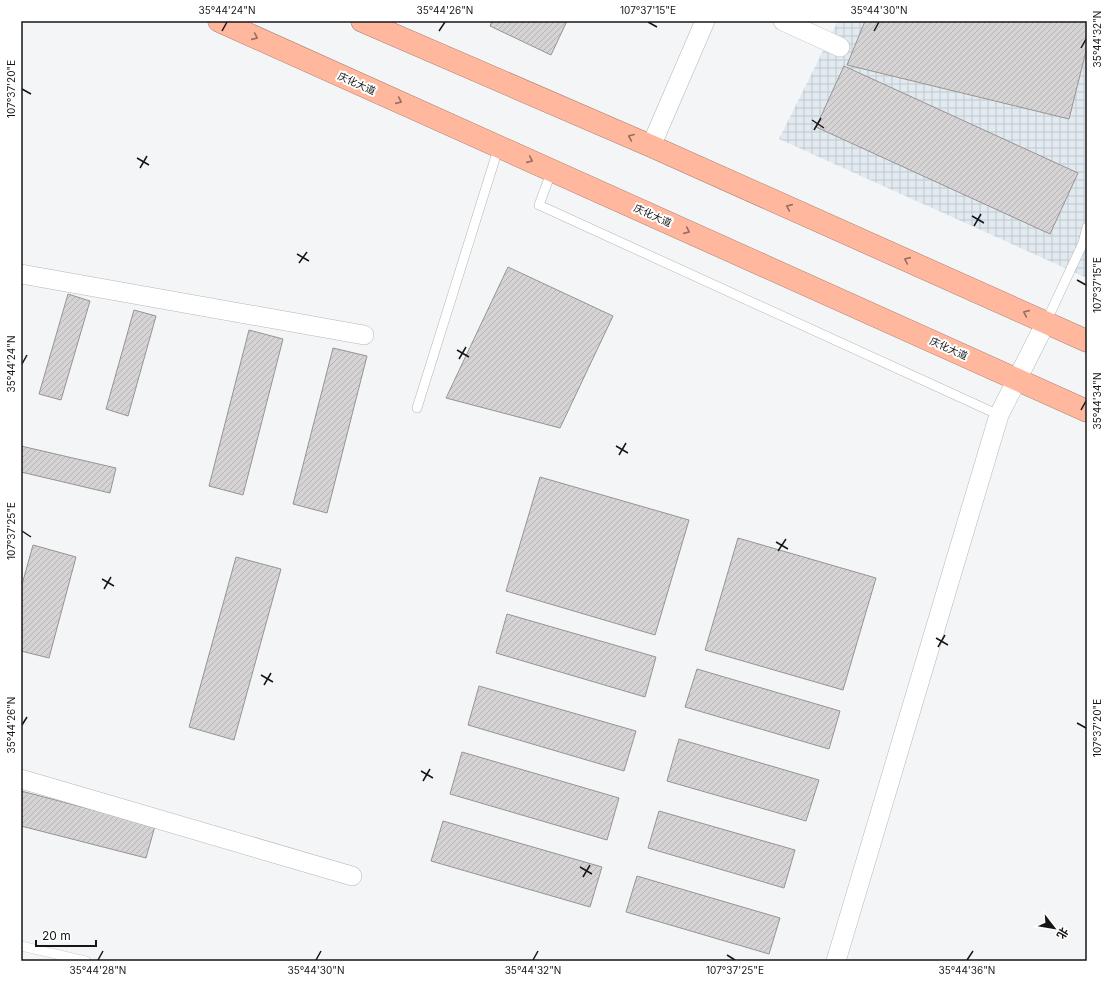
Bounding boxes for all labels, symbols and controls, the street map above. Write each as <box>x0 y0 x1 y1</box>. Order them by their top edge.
text: 35°44'24"N <box>199 4 255 16</box>
text: 35°44'26"N <box>417 4 473 16</box>
text: 107°37'15"E <box>620 4 676 16</box>
text: 35°44'30"N <box>851 4 907 16</box>
text: 35°44'32"N <box>1091 11 1103 67</box>
one-way arrow <box>250 32 258 40</box>
text: 107°37'20"E <box>5 60 17 118</box>
street label: 庆化大道 <box>336 69 378 97</box>
one-way arrow <box>395 97 402 105</box>
one-way arrow <box>628 134 636 142</box>
one-way arrow <box>526 155 534 163</box>
street label: 庆化大道 <box>632 201 674 229</box>
one-way arrow <box>785 204 793 212</box>
one-way arrow <box>683 226 691 234</box>
one-way arrow <box>904 257 912 265</box>
text: 107°37'15"E <box>1091 257 1103 313</box>
one-way arrow <box>1022 310 1030 318</box>
street label: 庆化大道 <box>928 334 970 362</box>
text: 35°44'24"N <box>5 336 17 392</box>
text: 35°44'34"N <box>1091 372 1103 430</box>
text: 107°37'25"E <box>5 502 17 560</box>
text: 35°44'26"N <box>5 697 17 753</box>
text: 107°37'20"E <box>1091 699 1103 757</box>
north arrow <box>1034 908 1074 948</box>
scale bar <box>36 922 96 948</box>
text: 北 <box>1054 925 1071 941</box>
text: 20 m <box>42 928 71 943</box>
text: 35°44'28"N <box>70 964 126 976</box>
text: 35°44'30"N <box>288 964 344 976</box>
text: 35°44'32"N <box>505 964 561 976</box>
text: 107°37'25"E <box>706 964 764 976</box>
text: 35°44'36"N <box>939 964 995 976</box>

